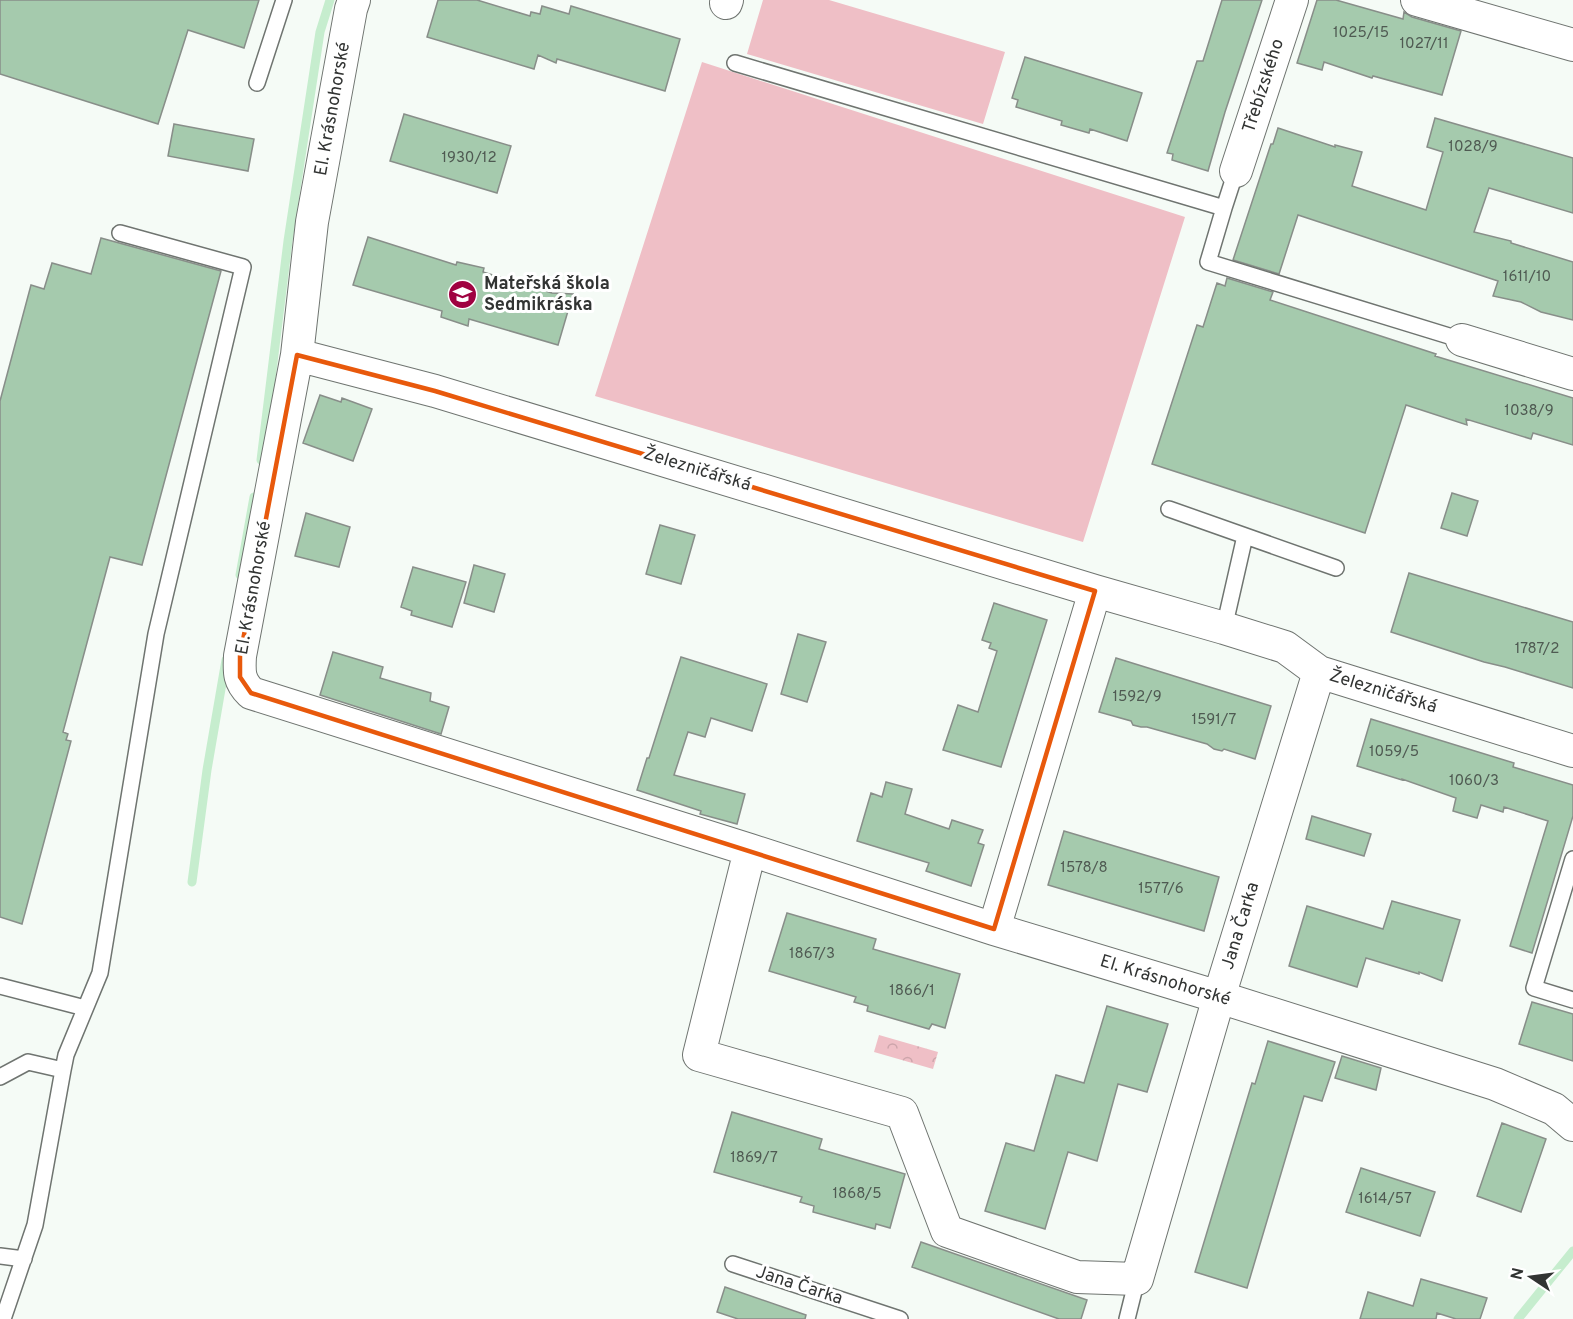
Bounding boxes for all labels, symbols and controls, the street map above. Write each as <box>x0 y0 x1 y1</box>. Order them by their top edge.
house number: 1025/15 <box>1333 24 1389 43</box>
house number: 1027/11 <box>1400 35 1448 54</box>
street label: Třebízského <box>1238 36 1290 136</box>
street label: El. Krásnohorské <box>310 40 356 178</box>
house number: 1028/9 <box>1448 138 1498 157</box>
house number: 1930/12 <box>441 149 497 168</box>
house number: 1611/10 <box>1503 268 1551 287</box>
place label: Mateřská škola Sedmikráska <box>484 273 610 317</box>
school or university icon: Mateřská škola Sedmikráska <box>447 278 479 310</box>
house number: 1038/9 <box>1504 402 1554 421</box>
street label: Železničářská <box>640 441 754 497</box>
street label: El. Krásnohorské <box>231 519 277 657</box>
house number: 1787/2 <box>1515 640 1559 659</box>
street label: Železničářská <box>1326 663 1440 719</box>
house number: 1592/9 <box>1112 688 1162 707</box>
house number: 1591/7 <box>1192 711 1237 730</box>
house number: 1059/5 <box>1369 743 1419 762</box>
house number: 1060/3 <box>1449 772 1499 791</box>
house number: 1578/8 <box>1060 859 1108 878</box>
street label: Jana Čarka <box>1215 879 1265 973</box>
house number: 1577/6 <box>1138 880 1184 899</box>
house number: 1867/3 <box>789 945 835 964</box>
street label: El. Krásnohorské <box>1097 950 1233 1012</box>
house number: 1866/1 <box>889 982 935 1001</box>
house number: 1869/7 <box>730 1149 778 1168</box>
house number: 1868/5 <box>832 1185 882 1204</box>
house number: 1614/57 <box>1358 1190 1412 1209</box>
north arrow <box>1501 1247 1561 1307</box>
street label: Jana Čarka <box>753 1259 846 1311</box>
text: N <box>1507 1266 1529 1282</box>

